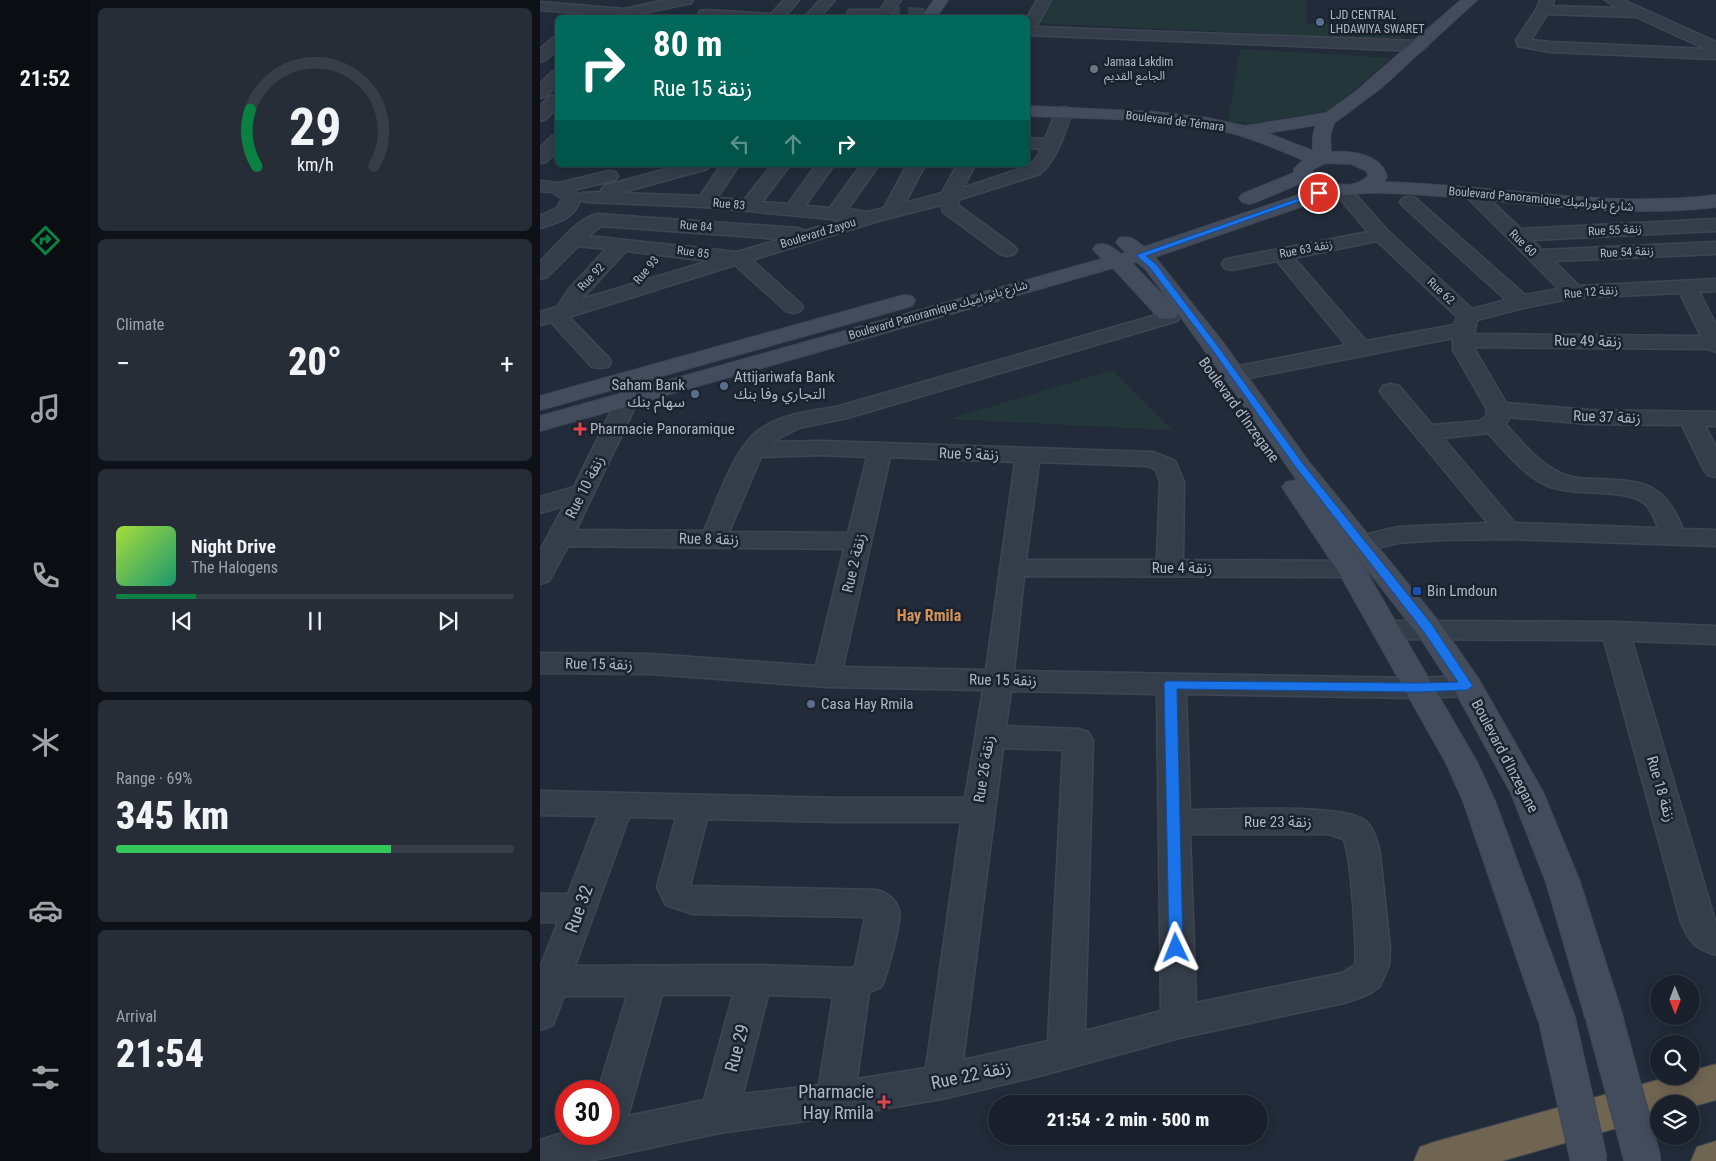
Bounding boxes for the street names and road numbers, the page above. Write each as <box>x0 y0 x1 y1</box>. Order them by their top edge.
street label: Boulevard de Témara <box>1125 108 1225 134</box>
street label: Boulevard Panoramique شارع بانوراميك <box>1448 184 1634 216</box>
street label: Rue 83 <box>712 196 746 212</box>
street label: Boulevard Zayou <box>778 215 858 251</box>
street label: Rue 84 <box>679 218 713 234</box>
street label: Rue 55 زنقة <box>1588 222 1642 238</box>
street label: Rue 60 <box>1506 227 1540 259</box>
street label: Rue 63 زنقة <box>1278 237 1334 261</box>
street label: Rue 85 <box>676 243 710 261</box>
street label: Rue 54 زنقة <box>1600 244 1654 260</box>
street label: Rue 93 <box>630 253 662 287</box>
street label: Rue 92 <box>575 260 607 294</box>
street label: Rue 62 <box>1424 275 1458 307</box>
street label: Boulevard Panoramique شارع بانوراميك <box>847 278 1030 344</box>
street label: Rue 12 زنقة <box>1563 283 1619 301</box>
street label: Rue 49 زنقة <box>1554 331 1622 351</box>
street label: Boulevard d'Inzegane <box>1195 354 1283 466</box>
street label: Rue 37 زنقة <box>1573 407 1641 427</box>
street label: Rue 5 زنقة <box>939 444 999 464</box>
street label: Rue 10 زنقة <box>562 453 608 521</box>
street label: Rue 8 زنقة <box>679 529 739 549</box>
street label: Rue 2 زنقة <box>838 532 870 594</box>
street label: Rue 4 زنقة <box>1152 559 1212 577</box>
street label: Rue 15 زنقة <box>565 654 633 674</box>
street label: Rue 15 زنقة <box>969 670 1037 690</box>
street label: Boulevard d'Inzegane <box>1468 696 1542 816</box>
street label: Rue 26 زنقة <box>970 734 998 804</box>
street label: Rue 18 زنقة <box>1643 754 1679 824</box>
street label: Rue 23 زنقة <box>1244 813 1312 831</box>
street label: Rue 32 <box>560 882 597 935</box>
street label: Rue 29 <box>720 1022 753 1074</box>
street label: Rue 22 زنقة <box>929 1056 1013 1094</box>

